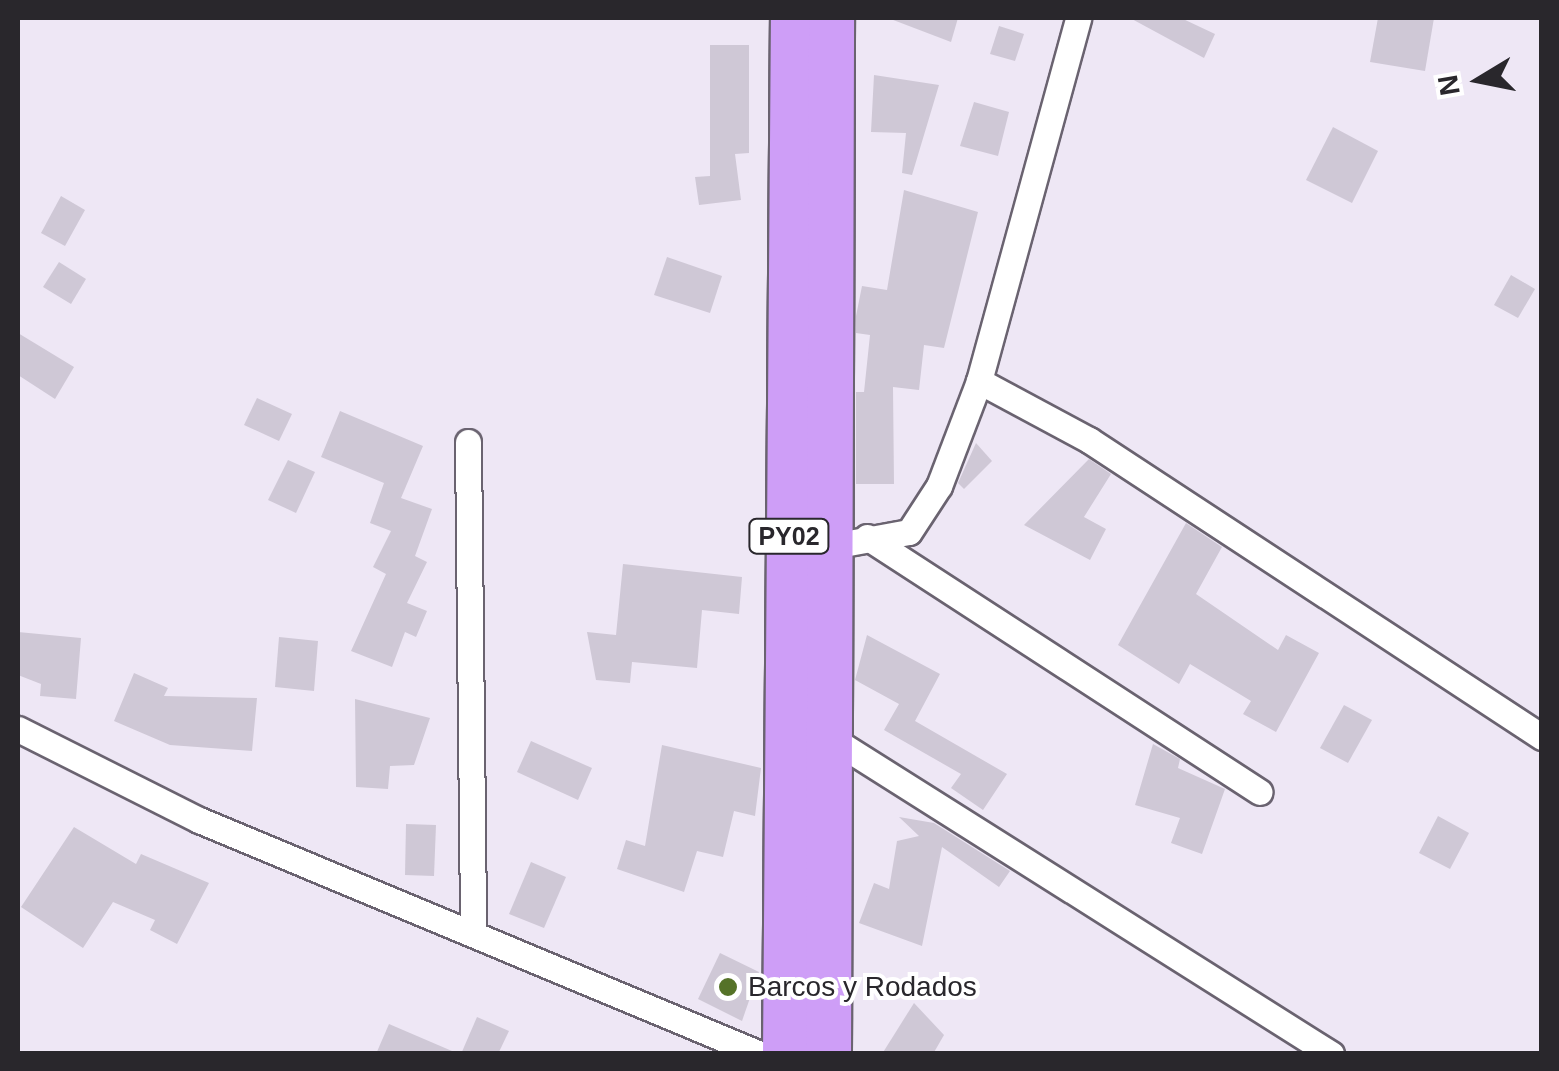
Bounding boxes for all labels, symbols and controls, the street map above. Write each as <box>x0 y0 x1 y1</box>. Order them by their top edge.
north arrow <box>1429 30 1529 130</box>
text: N <box>1432 73 1466 98</box>
road number: PY02 <box>746 516 832 556</box>
place label: Barcos y Rodados <box>748 970 977 1004</box>
marker: Barcos y Rodados <box>717 976 739 998</box>

